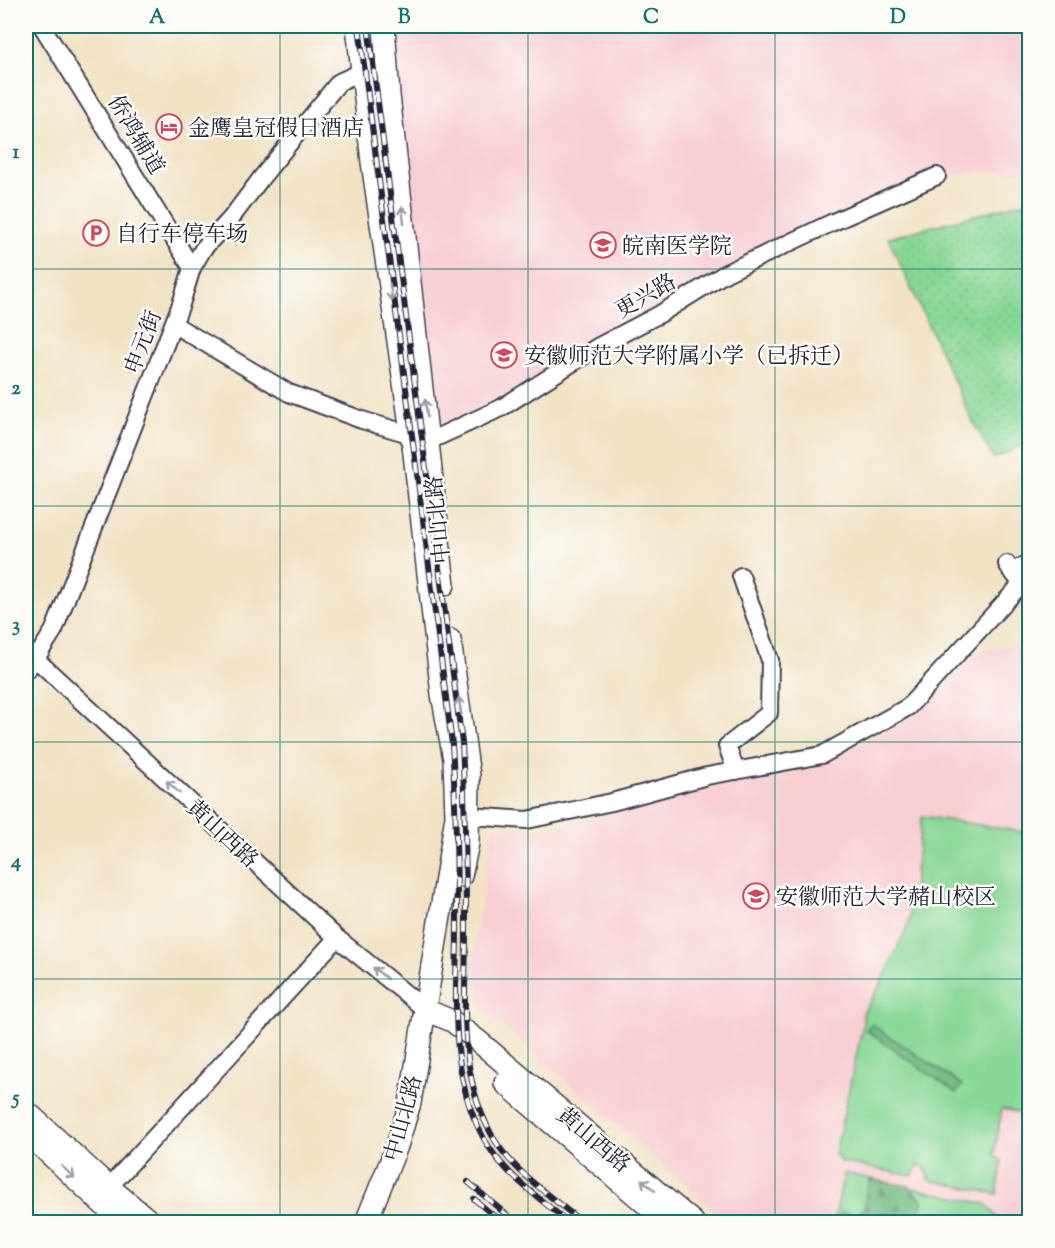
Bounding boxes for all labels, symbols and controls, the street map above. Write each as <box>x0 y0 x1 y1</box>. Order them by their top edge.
text: A <box>149 4 166 33</box>
text: B <box>398 4 411 33</box>
text: C <box>643 4 659 33</box>
text: D <box>890 4 906 33</box>
street label: 侨鸿辅道 <box>98 90 171 182</box>
hotel icon: 金鹰皇冠假日酒店 <box>154 112 184 142</box>
place label: 金鹰皇冠假日酒店 <box>188 114 364 146</box>
text: 1 <box>13 139 20 168</box>
one-way arrow <box>397 205 408 225</box>
parking icon: 自行车停车场 <box>81 218 111 248</box>
place label: 自行车停车场 <box>116 220 248 252</box>
school or university icon: 皖南医学院 <box>588 230 618 260</box>
place label: 皖南医学院 <box>622 232 732 264</box>
street label: 更兴路 <box>610 267 683 328</box>
one-way arrow <box>385 281 396 301</box>
street label: 申元街 <box>118 307 172 380</box>
school or university icon: 安徽师范大学附属小学（已拆迁） <box>489 340 519 370</box>
place label: 安徽师范大学附属小学（已拆迁） <box>524 342 854 374</box>
text: 2 <box>11 375 21 404</box>
one-way arrow <box>420 399 431 419</box>
street label: 中山北路 <box>419 474 460 565</box>
text: 3 <box>12 612 20 641</box>
one-way arrow <box>455 697 466 717</box>
one-way arrow <box>165 779 180 794</box>
street label: 黄山西路 <box>178 793 264 877</box>
text: 4 <box>10 848 21 877</box>
school or university icon: 安徽师范大学赭山校区 <box>741 881 771 911</box>
place label: 安徽师范大学赭山校区 <box>776 883 996 915</box>
one-way arrow <box>372 966 388 979</box>
street label: 中山北路 <box>378 1072 432 1165</box>
text: 5 <box>11 1085 20 1114</box>
street label: 黄山西路 <box>548 1101 636 1182</box>
one-way arrow <box>60 1165 75 1179</box>
one-way arrow <box>641 1178 656 1192</box>

